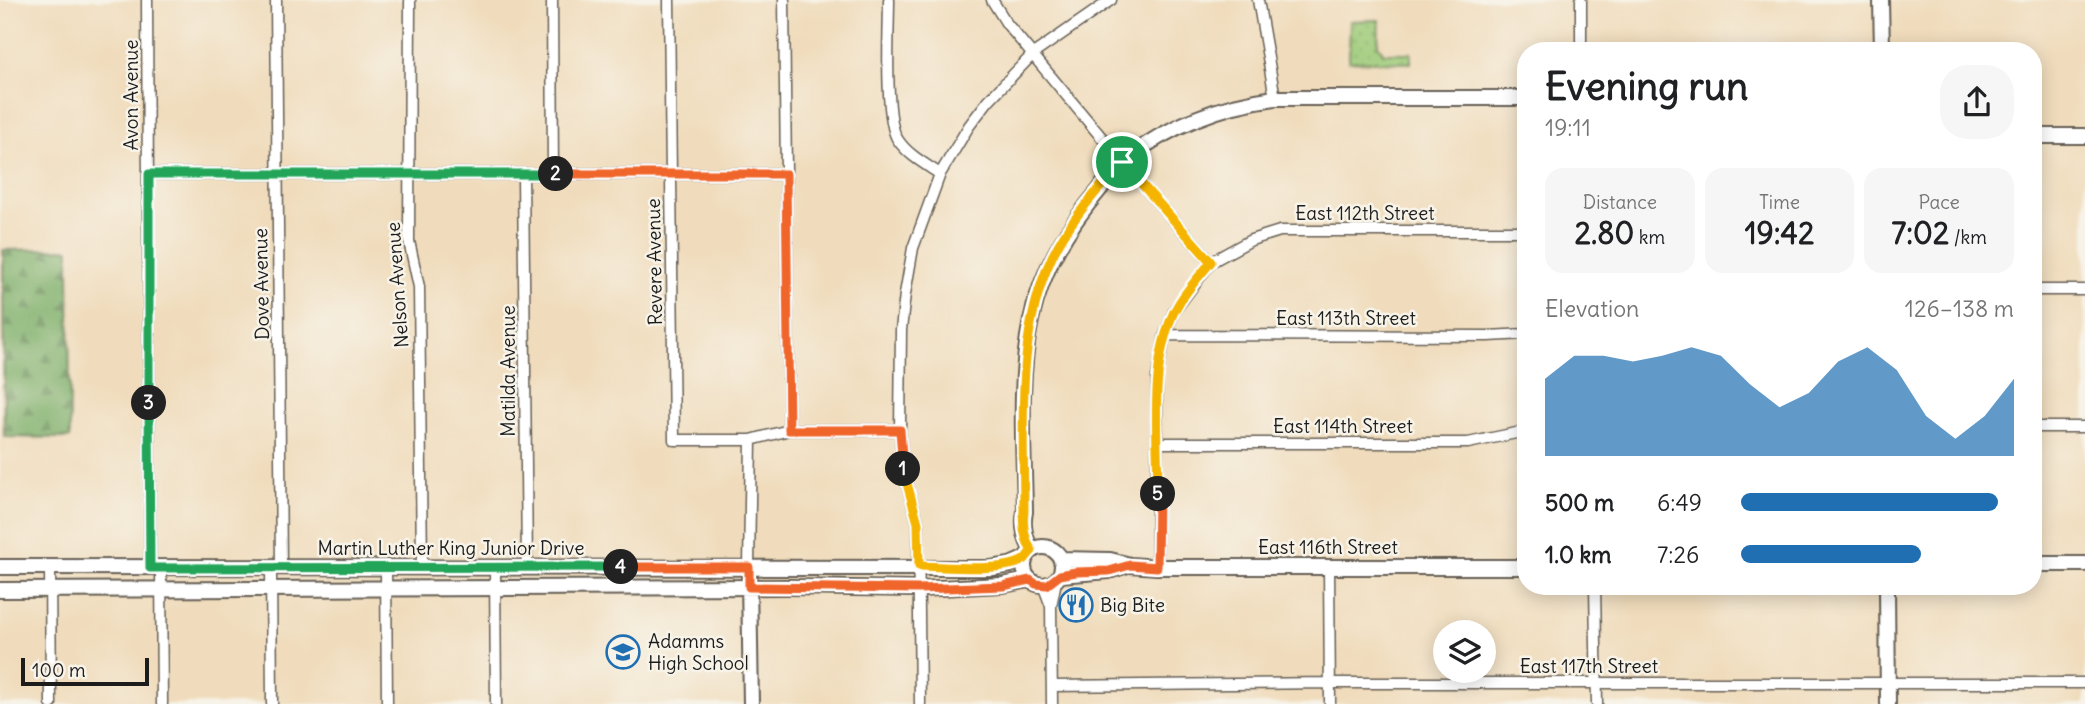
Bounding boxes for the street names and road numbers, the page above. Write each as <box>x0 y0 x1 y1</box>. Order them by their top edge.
street label: Avon Avenue <box>119 39 143 151</box>
street label: Revere Avenue <box>641 198 667 326</box>
street label: East 112th Street <box>1295 201 1435 225</box>
street label: Nelson Avenue <box>381 221 413 349</box>
street label: Dove Avenue <box>248 228 274 340</box>
street label: Matilda Avenue <box>496 305 520 437</box>
street label: East 113th Street <box>1276 306 1416 330</box>
street label: East 114th Street <box>1273 414 1413 438</box>
street label: East 116th Street <box>1258 535 1398 559</box>
street label: Martin Luther King Junior Drive <box>317 536 585 560</box>
street label: East 117th Street <box>1520 654 1658 678</box>

